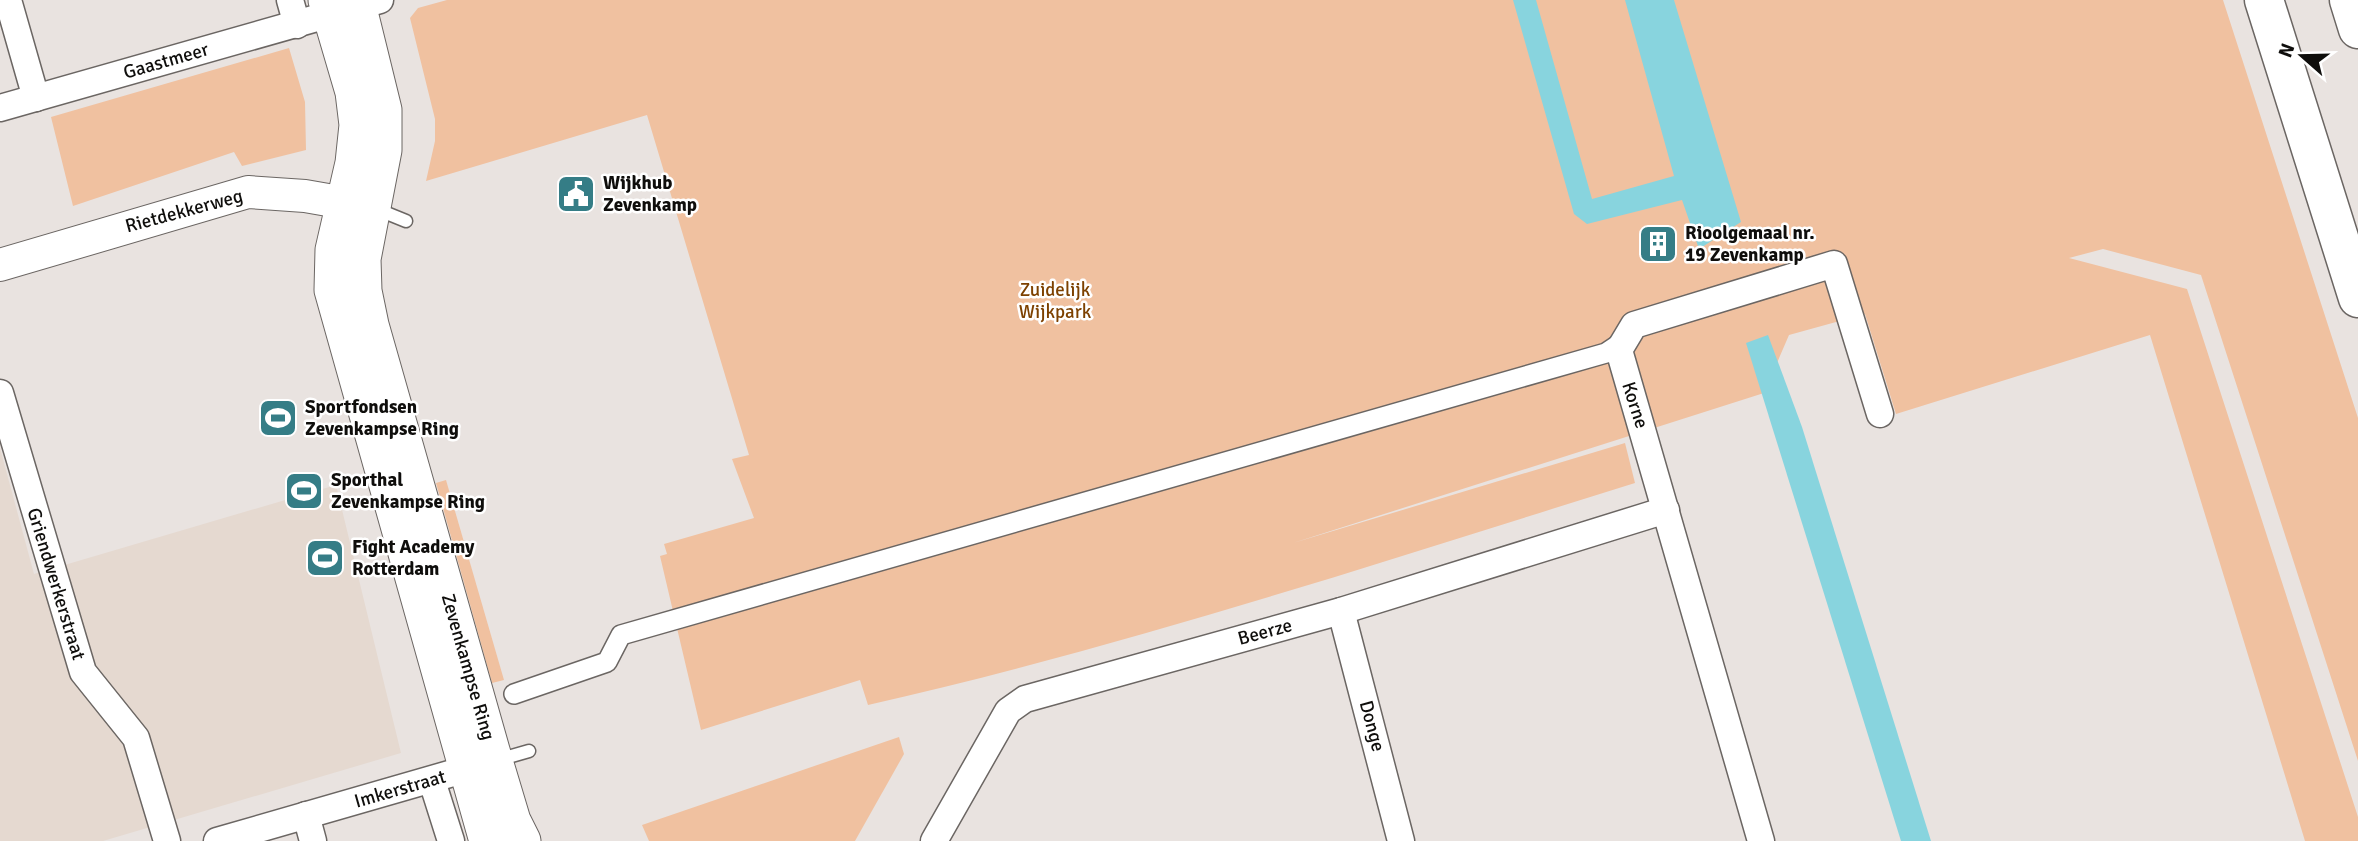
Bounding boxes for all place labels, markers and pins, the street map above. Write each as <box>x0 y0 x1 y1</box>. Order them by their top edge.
place label: Wijkhub Zevenkamp <box>603 171 697 217</box>
public building icon: Wijkhub Zevenkamp <box>555 173 597 215</box>
place label: Rioolgemaal nr. 19 Zevenkamp <box>1685 221 1815 267</box>
building icon: Rioolgemaal nr. 19 Zevenkamp <box>1637 223 1679 265</box>
place label: Sportfondsen Zevenkampse Ring <box>305 395 459 441</box>
sports icon: Sportfondsen Zevenkampse Ring <box>257 397 299 439</box>
place label: Sporthal Zevenkampse Ring <box>331 468 485 514</box>
sports icon: Sporthal Zevenkampse Ring <box>283 470 325 512</box>
place label: Fight Academy Rotterdam <box>352 535 475 581</box>
sports icon: Fight Academy Rotterdam <box>304 537 346 579</box>

